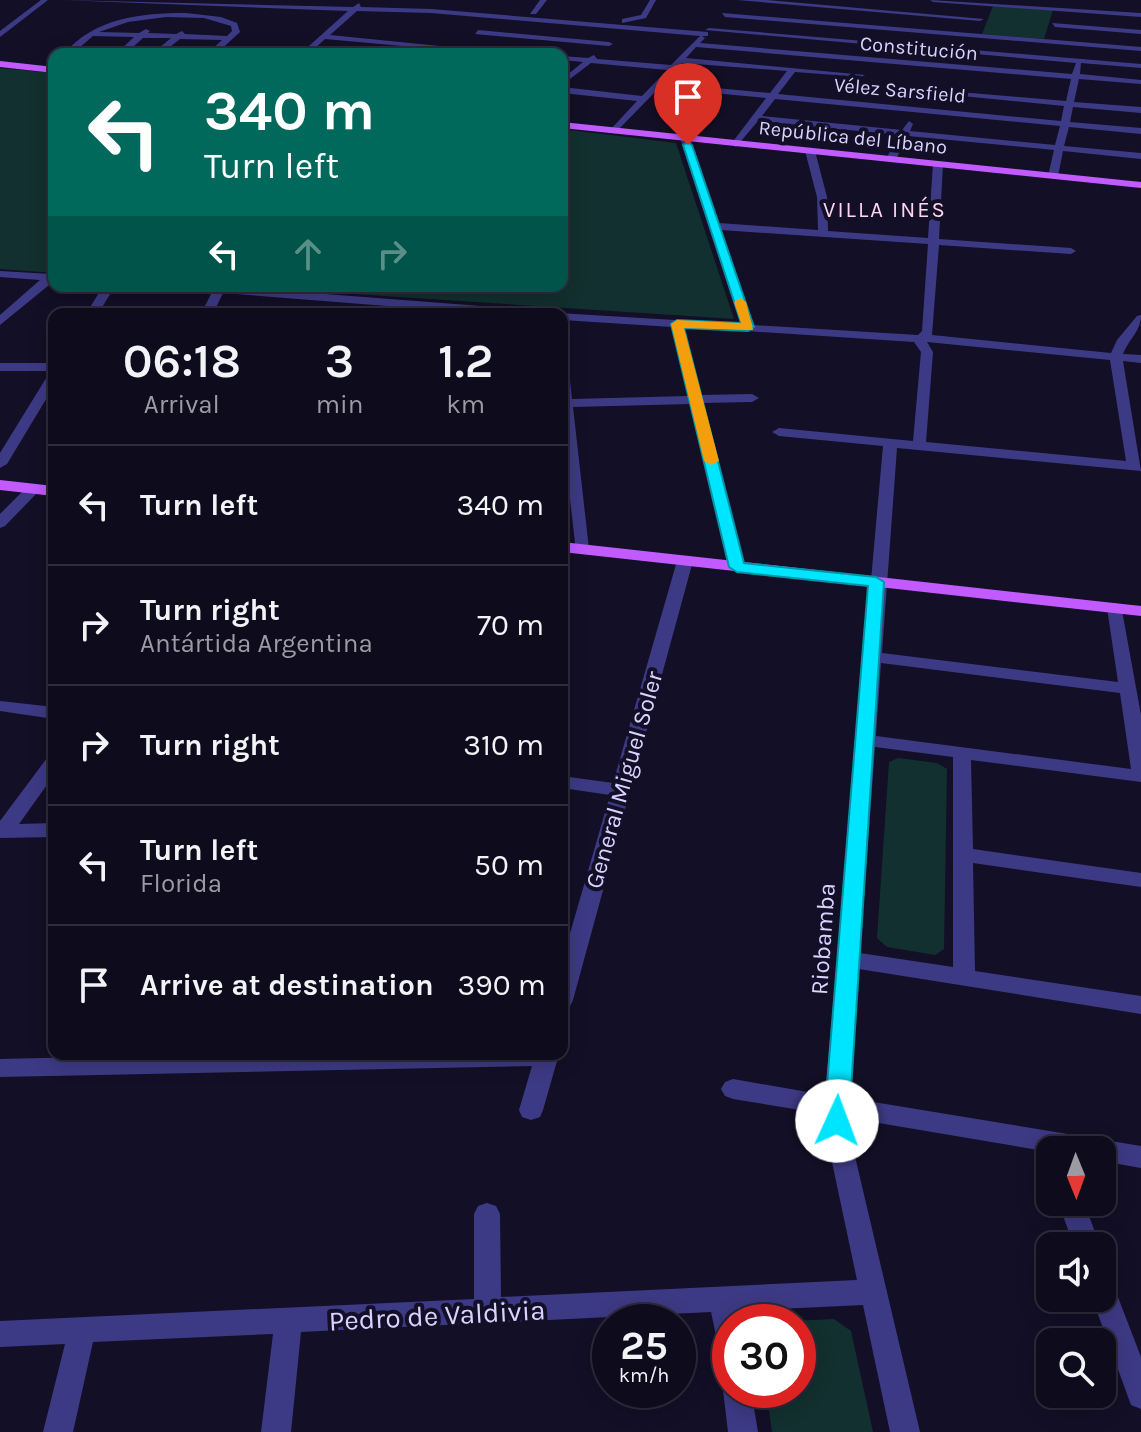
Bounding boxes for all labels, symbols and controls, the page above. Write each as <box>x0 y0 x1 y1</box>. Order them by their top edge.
street label: Constitución <box>859 32 979 65</box>
pin <box>654 63 722 145</box>
street label: Vélez Sarsfield <box>833 73 967 108</box>
icon: arrive <box>666 75 710 119</box>
text: 340 m <box>204 78 375 143</box>
icon: left <box>72 80 176 184</box>
street label: República del Líbano <box>758 116 948 159</box>
text: Turn left <box>204 145 339 187</box>
district label: VILLA INÉS <box>823 196 947 223</box>
icon: left <box>202 232 246 276</box>
icon: ahead <box>286 232 330 276</box>
icon: right <box>370 232 414 276</box>
text: 06:18 <box>123 333 241 389</box>
text: 3 <box>325 333 354 389</box>
text: 1.2 <box>438 333 493 389</box>
text: Arrival <box>144 389 220 420</box>
text: min <box>316 389 363 420</box>
text: km <box>446 389 485 420</box>
icon: left <box>72 483 116 527</box>
text: Turn left <box>140 487 258 523</box>
text: 340 m <box>457 487 544 523</box>
text: Turn right <box>140 592 280 628</box>
icon: right <box>72 603 116 647</box>
text: 70 m <box>477 607 544 643</box>
text: Antártida Argentina <box>140 628 373 659</box>
street label: General Miguel Soler <box>580 668 668 892</box>
icon: right <box>72 723 116 767</box>
text: Turn right <box>140 727 280 763</box>
text: 310 m <box>463 727 544 763</box>
text: Turn left <box>140 832 258 868</box>
icon: left <box>72 843 116 887</box>
text: 50 m <box>474 847 544 883</box>
text: Florida <box>140 868 222 899</box>
street label: Riobamba <box>805 882 841 996</box>
icon: arrive <box>72 963 116 1007</box>
text: Arrive at destination <box>140 967 434 1003</box>
text: 390 m <box>458 967 546 1003</box>
position arrow <box>795 1079 879 1163</box>
north arrow <box>1036 1136 1116 1216</box>
map controls <box>1036 1136 1116 1408</box>
button: sound <box>1036 1232 1116 1312</box>
street label: Pedro de Valdivia <box>328 1293 546 1338</box>
speed limit sign: 30 <box>712 1304 816 1408</box>
text: 25 <box>620 1322 668 1369</box>
button: search <box>1036 1328 1116 1408</box>
text: km/h <box>619 1364 669 1387</box>

